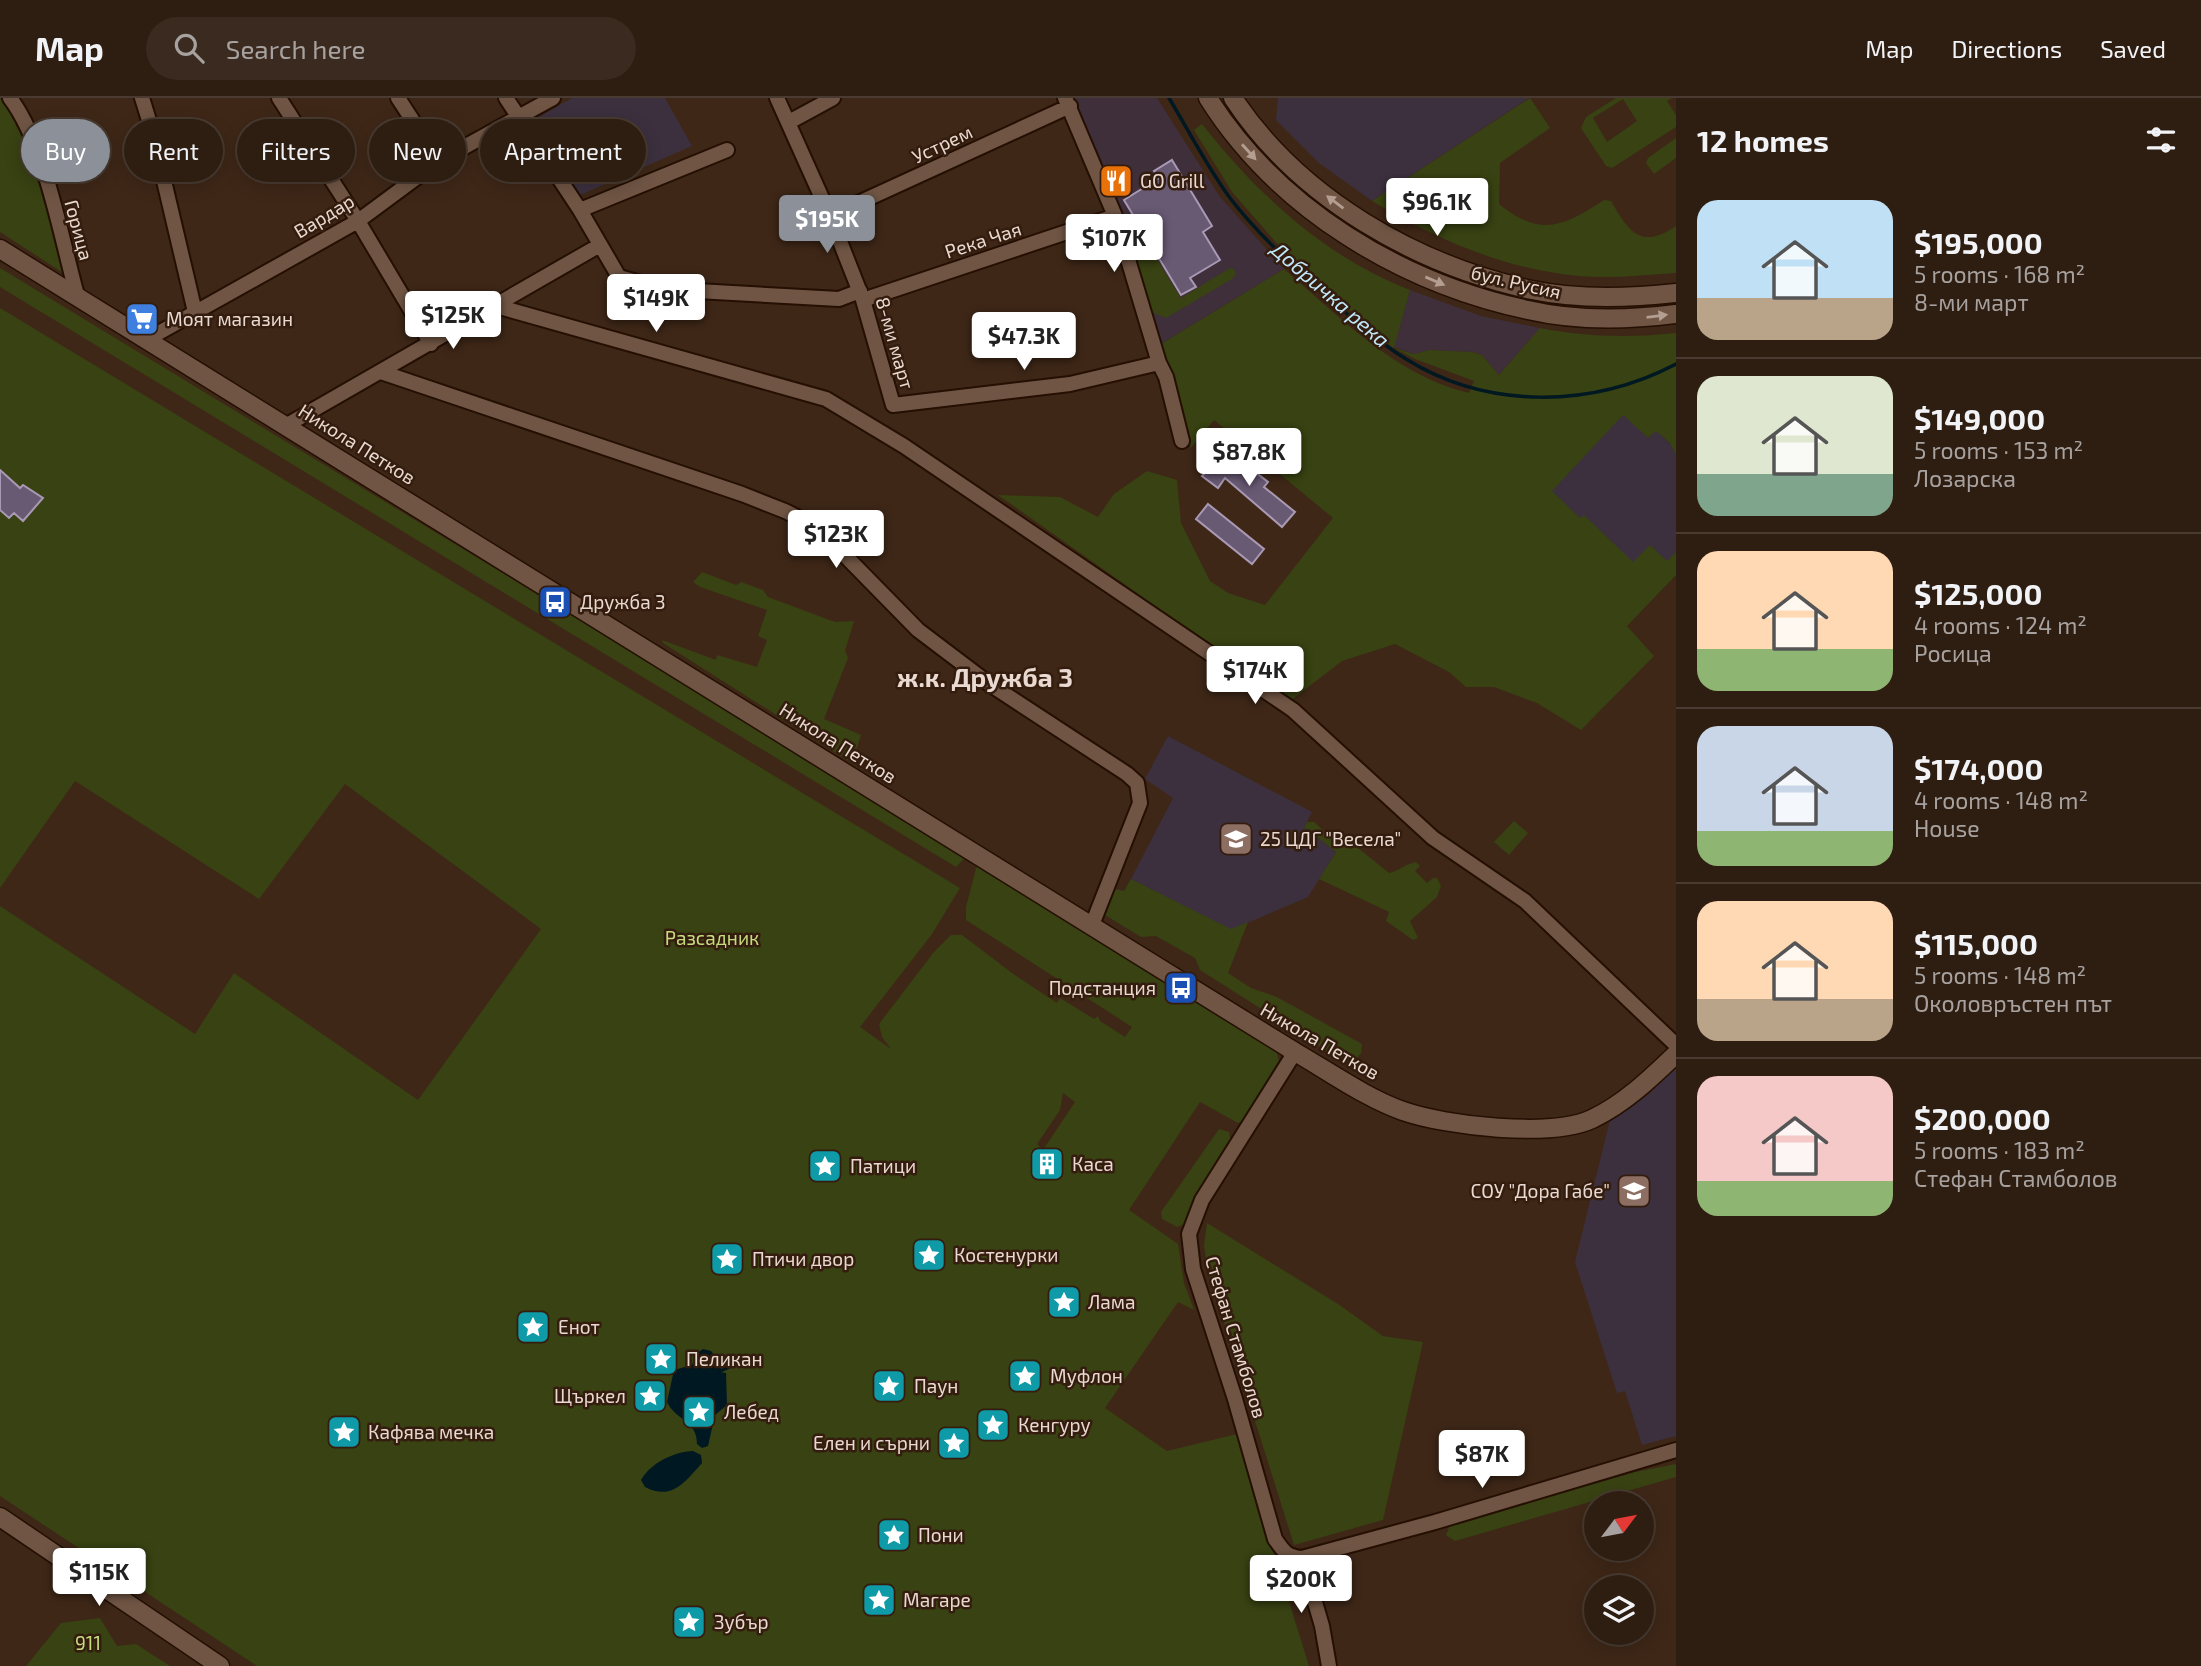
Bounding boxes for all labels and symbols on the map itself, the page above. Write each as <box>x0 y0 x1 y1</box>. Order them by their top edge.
street label: Устрем <box>908 120 976 168</box>
one-way arrow <box>1241 144 1256 161</box>
restaurant icon: GO Grill <box>1097 162 1135 200</box>
place label: GO Grill <box>1140 169 1205 192</box>
pin: $96.1K <box>1380 178 1494 238</box>
street label: Вардар <box>289 189 358 242</box>
pin: $195K <box>778 195 876 255</box>
one-way arrow <box>1326 195 1344 209</box>
street label: Горица <box>60 197 99 263</box>
pin: $107K <box>1065 214 1163 274</box>
street label: Река Чая <box>942 216 1024 263</box>
water label: Добричка река <box>1266 235 1395 352</box>
street label: бул. Русия <box>1469 260 1563 304</box>
pin: $149K <box>607 274 705 334</box>
one-way arrow <box>1424 275 1445 286</box>
pin: $125K <box>404 292 502 351</box>
street label: 8-ми март <box>871 294 920 392</box>
supermarket icon: Моят магазин <box>123 300 161 338</box>
place label: Моят магазин <box>166 307 293 330</box>
one-way arrow <box>1646 311 1668 322</box>
pin: $47.3K <box>967 313 1081 372</box>
street label: Никола Петков <box>295 398 420 489</box>
pin: $87.8K <box>1192 428 1306 488</box>
pin: $123K <box>787 510 885 570</box>
bus stop icon: Дружба 3 <box>536 583 574 621</box>
place label: Дружба 3 <box>580 590 665 614</box>
pin: $174K <box>1206 646 1304 706</box>
district label: ж.к. Дружба 3 <box>897 661 1073 692</box>
street label: Никола Петков <box>776 697 901 788</box>
school or university icon: 25 ЦДГ "Весела" <box>1217 820 1255 858</box>
place label: 25 ЦДГ "Весела" <box>1260 827 1401 850</box>
park label: Разсадник <box>665 926 759 949</box>
bus stop icon: Подстанция <box>1162 969 1200 1007</box>
place label: Подстанция <box>1049 976 1156 999</box>
street label: Никола Петков <box>1257 997 1384 1084</box>
building icon: Каса <box>1028 1145 1066 1183</box>
place icon: Патици <box>806 1147 844 1185</box>
place label: Каса <box>1072 1152 1114 1175</box>
place label: Патици <box>850 1154 916 1177</box>
school or university icon: СОУ "Дора Габе" <box>1615 1172 1653 1210</box>
place label: СОУ "Дора Габе" <box>1471 1179 1610 1202</box>
place icon: Костенурки <box>910 1236 948 1274</box>
place icon: Птичи двор <box>708 1240 746 1278</box>
place label: Костенурки <box>954 1243 1058 1267</box>
place label: Птичи двор <box>752 1247 854 1270</box>
street label: Стефан Стамболов <box>1201 1253 1272 1421</box>
place icon: Лама <box>1045 1283 1083 1321</box>
place label: Лама <box>1088 1290 1136 1313</box>
place icon: Енот <box>514 1308 552 1346</box>
place label: Енот <box>558 1315 600 1338</box>
place icon: Пеликан <box>642 1340 680 1378</box>
place label: Пеликан <box>686 1347 763 1370</box>
place icon: Муфлон <box>1006 1357 1044 1395</box>
place label: Муфлон <box>1050 1364 1123 1388</box>
place icon: Паун <box>870 1367 908 1405</box>
place label: Паун <box>914 1374 958 1398</box>
place icon: Щъркел <box>631 1377 669 1415</box>
place label: Щъркел <box>554 1384 626 1407</box>
place icon: Лебед <box>680 1393 718 1431</box>
place label: Лебед <box>724 1400 779 1423</box>
place icon: Кенгуру <box>974 1406 1012 1444</box>
place icon: Кафява мечка <box>325 1413 363 1451</box>
place label: Кенгуру <box>1018 1413 1091 1437</box>
place label: Кафява мечка <box>368 1420 494 1443</box>
place icon: Елен и сърни <box>935 1424 973 1462</box>
pin: $87K <box>1441 1430 1523 1490</box>
place label: Елен и сърни <box>813 1431 930 1454</box>
north arrow <box>1584 1491 1654 1561</box>
place icon: Пони <box>875 1516 913 1554</box>
place label: Пони <box>918 1523 964 1546</box>
pin: $115K <box>50 1548 148 1608</box>
pin: $200K <box>1252 1556 1350 1615</box>
place icon: Магаре <box>860 1581 898 1619</box>
place label: Магаре <box>903 1588 971 1611</box>
place icon: Зубър <box>670 1603 708 1641</box>
place label: Зубър <box>714 1610 769 1634</box>
park label: 911 <box>75 1631 101 1654</box>

